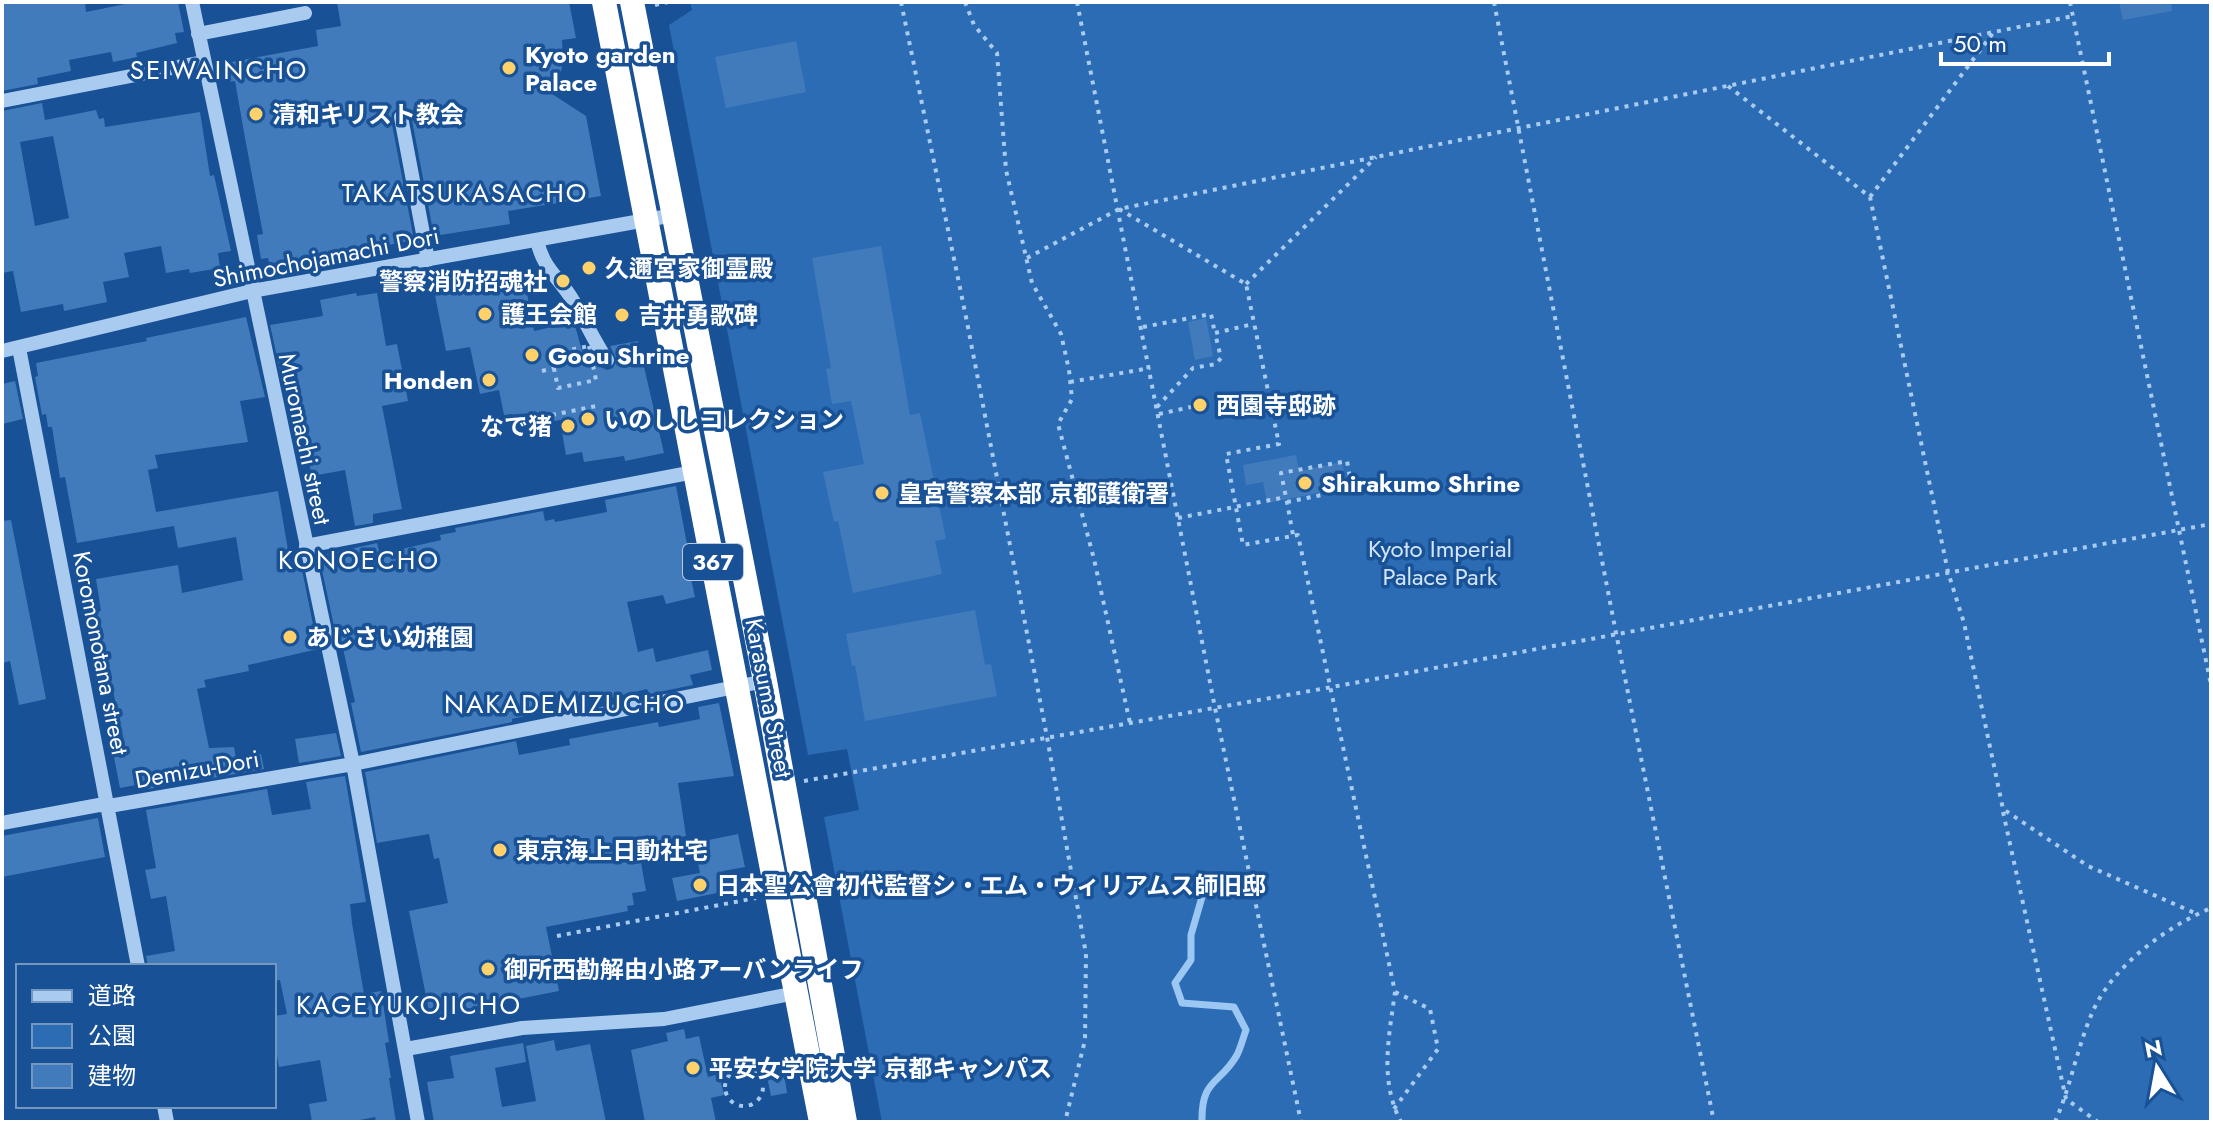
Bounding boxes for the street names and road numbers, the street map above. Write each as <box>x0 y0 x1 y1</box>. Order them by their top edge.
street label: Shimochojamachi Dori <box>210 218 442 296</box>
street label: Muromachi street <box>270 350 340 528</box>
road number: 367 <box>683 544 743 580</box>
street label: Koromonotana street <box>64 548 138 758</box>
street label: Karasuma Street <box>736 615 802 781</box>
street label: Demizu-Dori <box>132 741 262 797</box>

